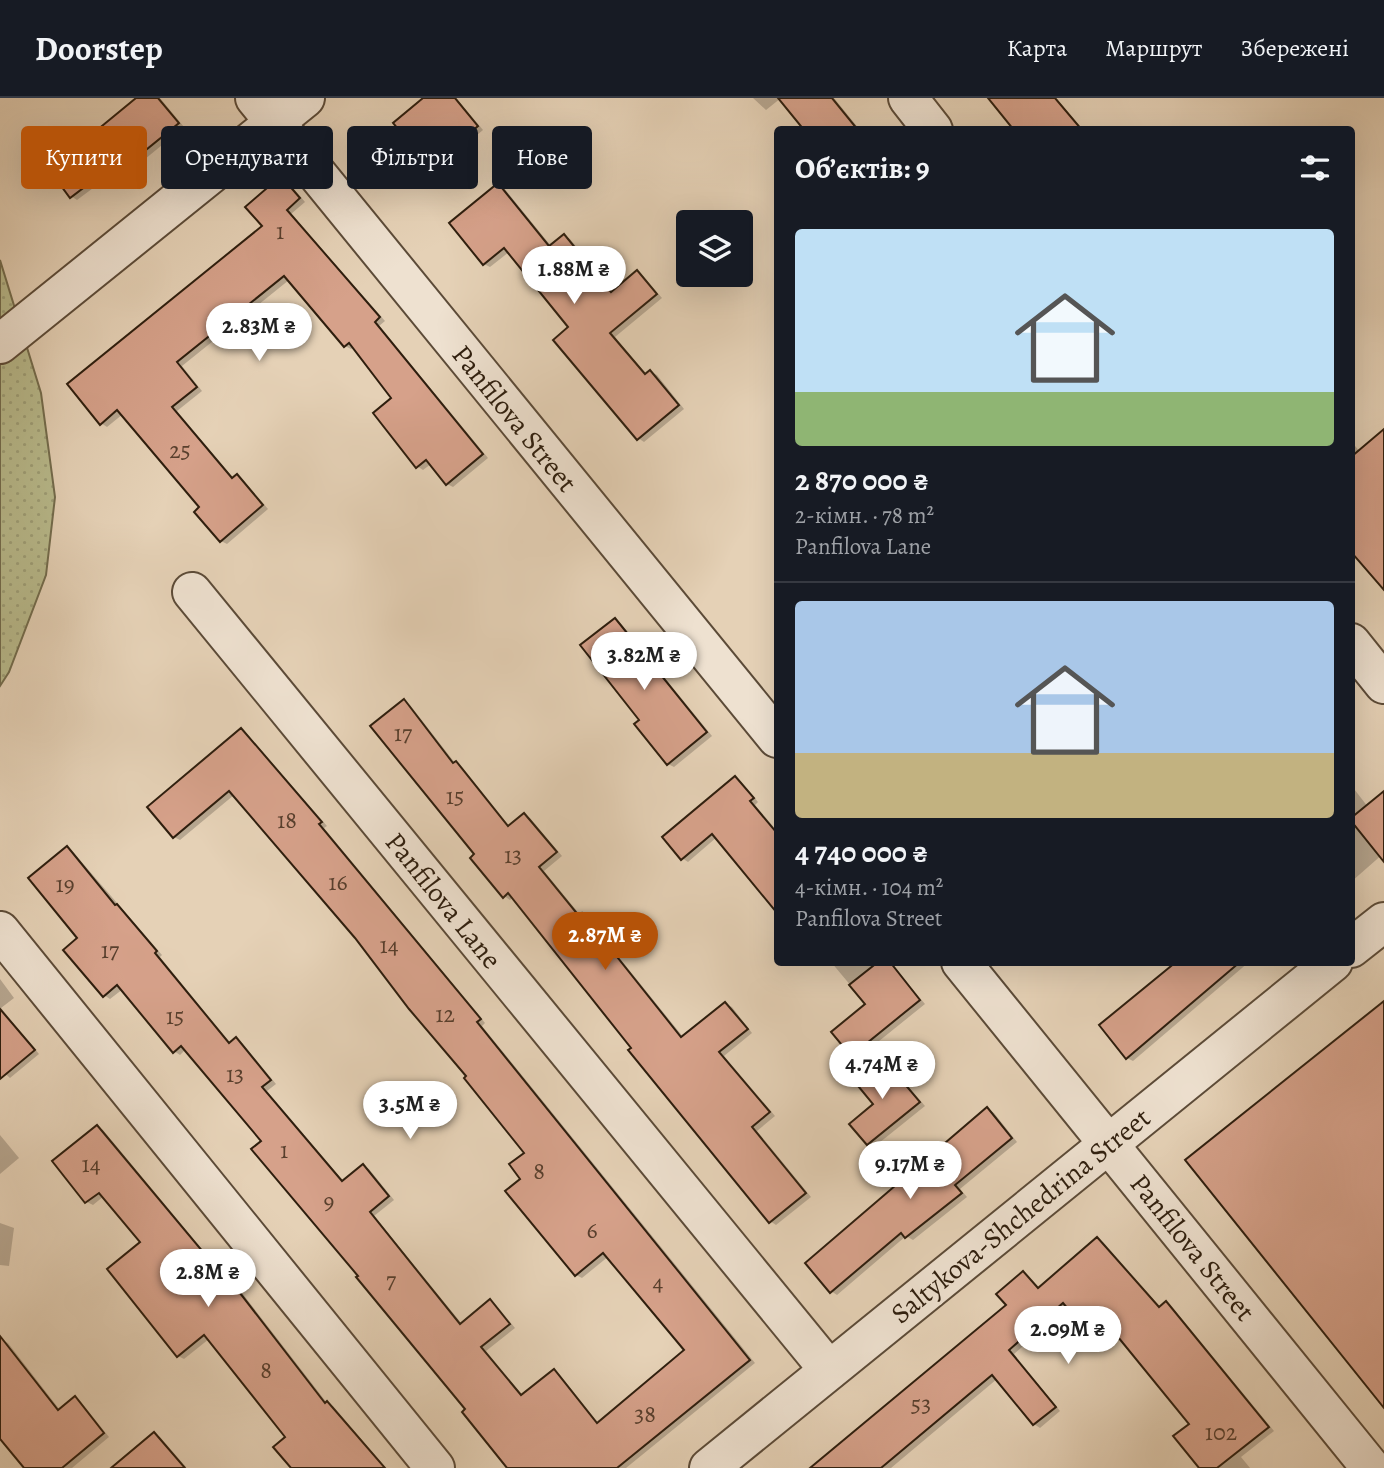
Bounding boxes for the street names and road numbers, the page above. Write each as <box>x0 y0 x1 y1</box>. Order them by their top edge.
street label: Panfilova Street <box>443 337 585 500</box>
street label: Panfilova Lane <box>376 824 510 977</box>
street label: Saltykova-Shchedrina Street <box>883 1099 1158 1332</box>
street label: Panfilova Street <box>1121 1166 1263 1329</box>

